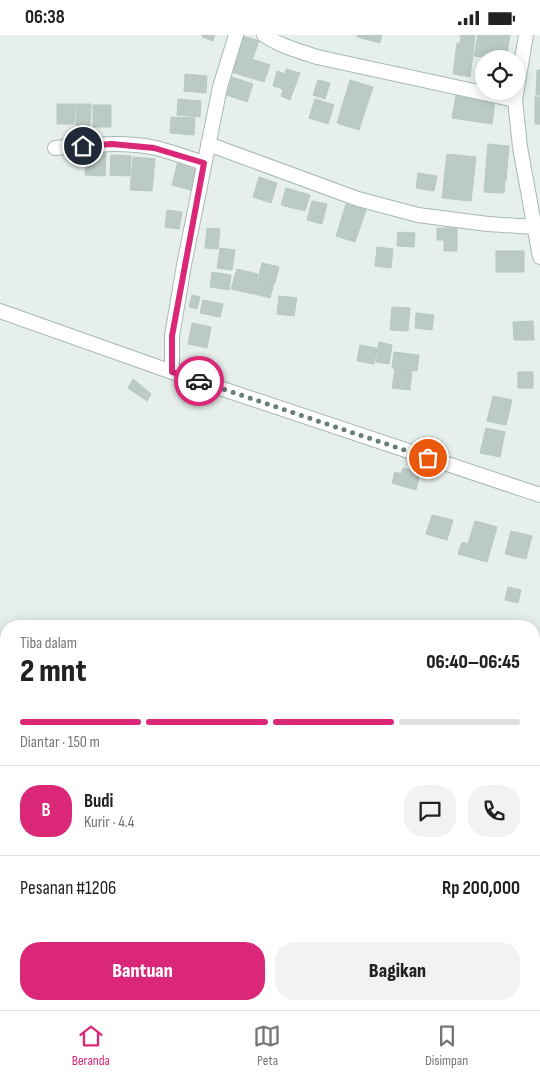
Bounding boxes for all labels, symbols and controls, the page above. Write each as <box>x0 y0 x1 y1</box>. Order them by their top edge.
text: 06:38 <box>25 6 65 29</box>
map controls <box>475 50 525 100</box>
button: locate <box>475 50 525 100</box>
pin <box>62 125 104 167</box>
icon: home <box>69 132 97 160</box>
courier <box>174 356 224 406</box>
icon: car <box>185 367 213 395</box>
pin <box>407 437 449 479</box>
icon: bag <box>414 444 442 472</box>
text: Tiba dalam <box>20 634 77 653</box>
text: 06:40–06:45 <box>426 651 520 674</box>
text: 2 mnt <box>20 652 86 691</box>
text: Diantar · 150 m <box>20 733 100 752</box>
button: chat <box>404 785 456 837</box>
button: phone <box>468 785 520 837</box>
text: Budi <box>84 790 113 813</box>
text: B <box>41 799 51 822</box>
text: Kurir · 4.4 <box>84 813 135 832</box>
text: Pesanan #1206 <box>20 877 116 900</box>
text: Rp 200,000 <box>442 877 520 900</box>
button: Bantuan <box>20 942 265 1000</box>
button: Bagikan <box>275 942 520 1000</box>
tab: Beranda <box>72 1022 110 1069</box>
tab: Peta <box>253 1022 281 1069</box>
tab: Disimpan <box>425 1022 468 1069</box>

